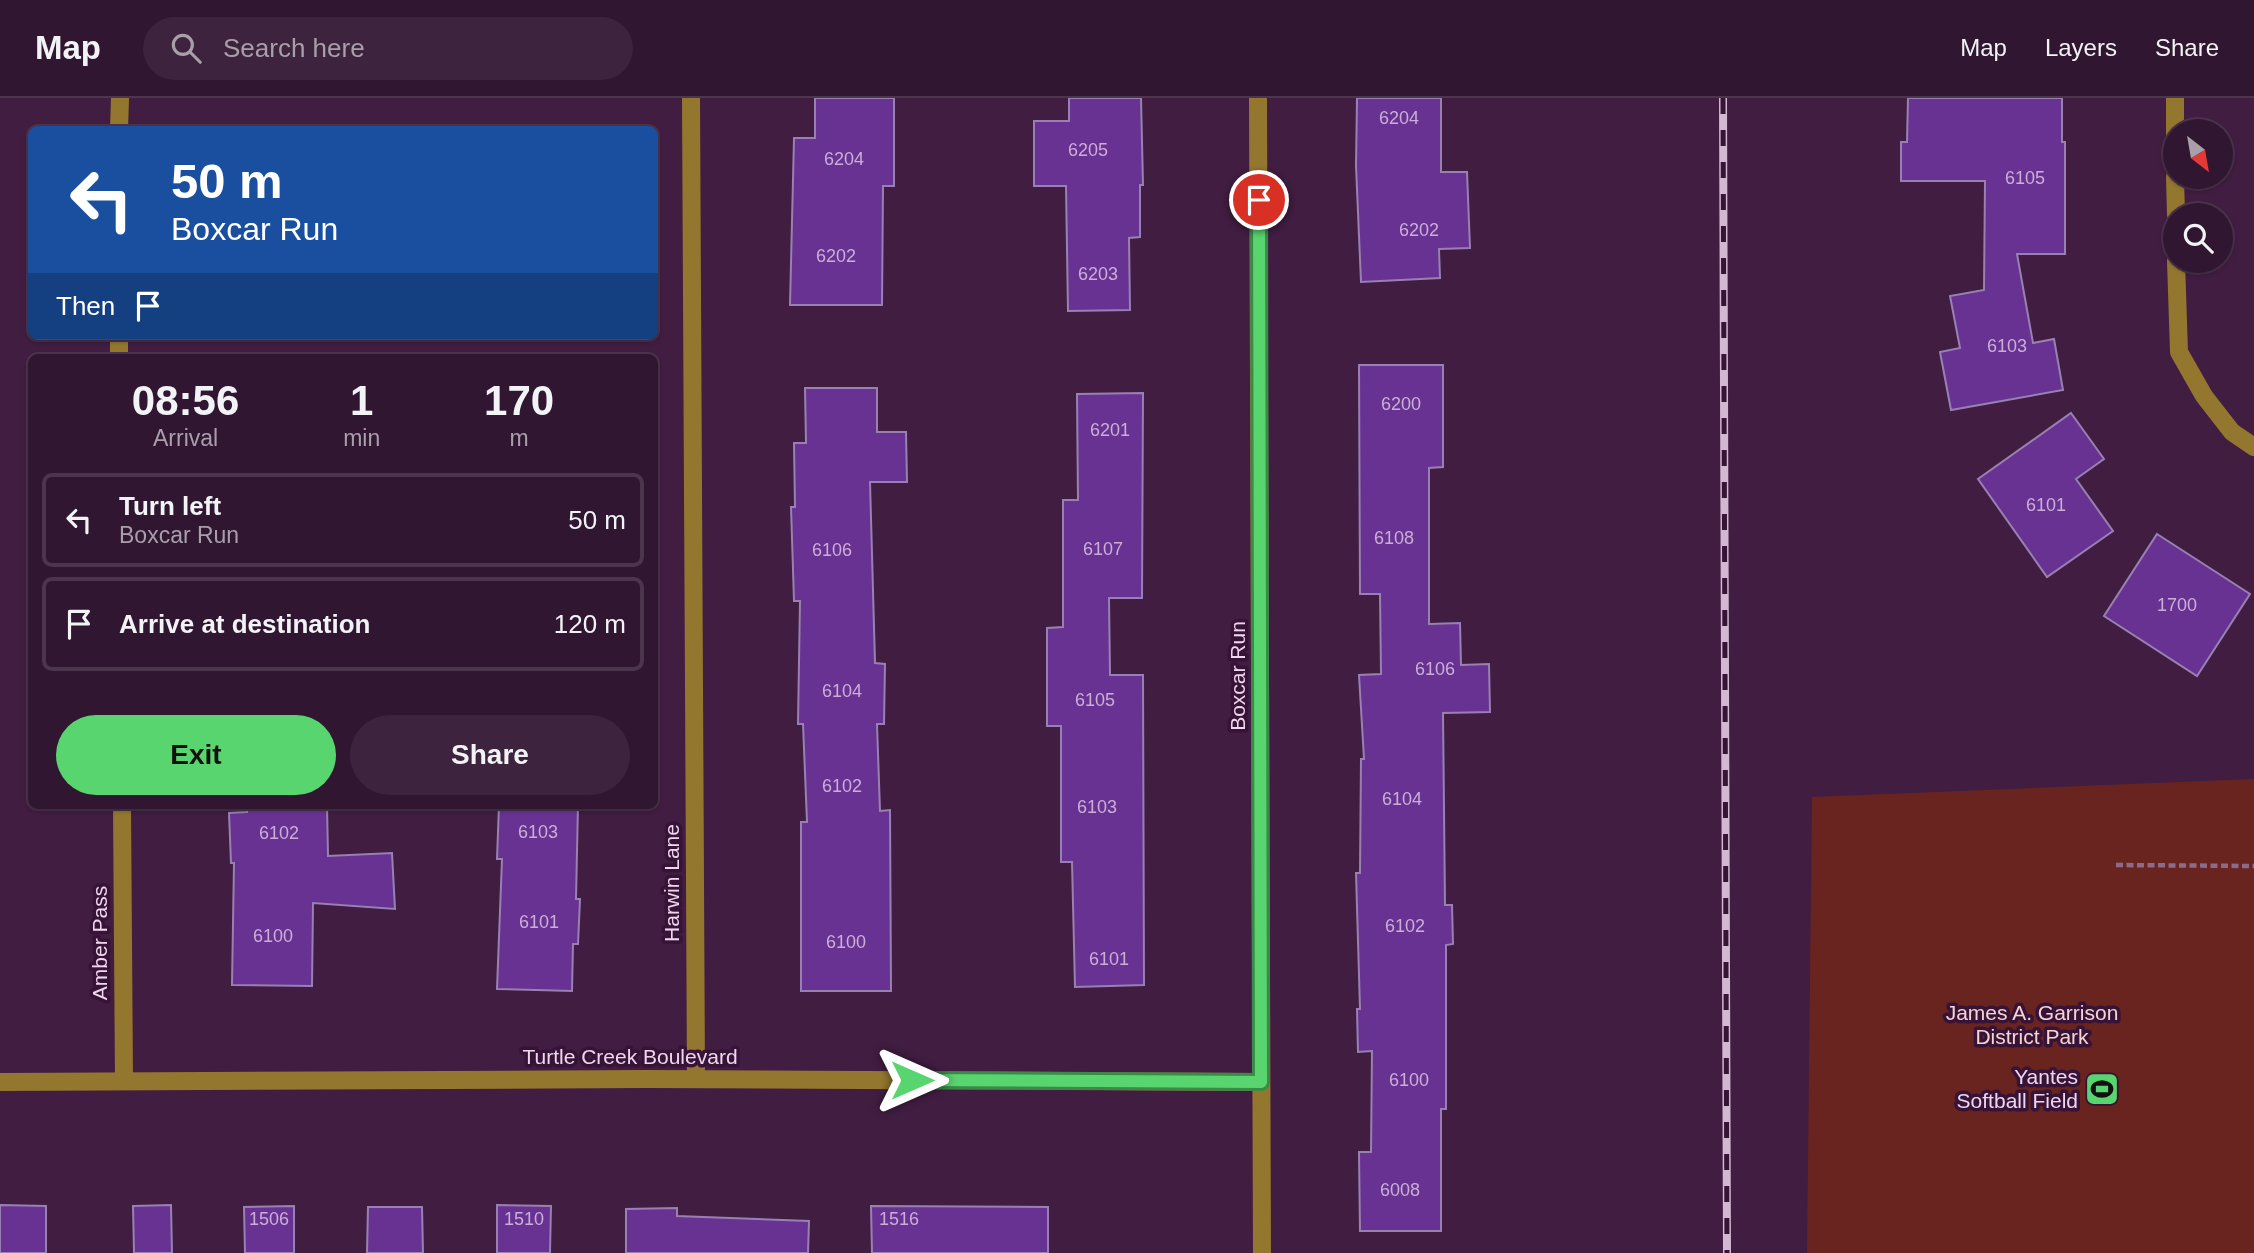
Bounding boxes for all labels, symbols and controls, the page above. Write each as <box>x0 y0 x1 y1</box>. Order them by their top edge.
search box <box>143 17 633 80</box>
text: Map <box>35 29 101 66</box>
icon: search <box>167 29 205 67</box>
text: Search here <box>223 33 365 63</box>
text: Map <box>1960 34 2007 61</box>
text: Layers <box>2045 34 2117 61</box>
text: Share <box>2155 34 2219 61</box>
house number: 6204 <box>1379 108 1419 128</box>
north arrow <box>2163 119 2233 189</box>
map controls <box>2163 119 2233 273</box>
house number: 6205 <box>1068 140 1108 160</box>
house number: 6204 <box>824 149 864 169</box>
icon: left <box>56 154 147 245</box>
text: 50 m <box>171 154 283 208</box>
house number: 6105 <box>2005 168 2045 188</box>
pin <box>1229 170 1289 230</box>
icon: arrive <box>1240 181 1278 219</box>
button: search <box>2163 203 2233 273</box>
text: Boxcar Run <box>171 211 338 247</box>
house number: 6202 <box>1399 220 1439 240</box>
house number: 6202 <box>816 246 856 266</box>
house number: 6203 <box>1078 264 1118 284</box>
icon: arrive <box>129 287 167 325</box>
text: Then <box>56 291 115 321</box>
house number: 6103 <box>1987 336 2027 356</box>
text: 08:56 <box>132 377 239 424</box>
text: 1 <box>350 377 373 424</box>
text: 170 <box>484 377 554 424</box>
house number: 6200 <box>1381 394 1421 414</box>
house number: 6201 <box>1090 420 1130 440</box>
text: Arrival <box>153 425 218 451</box>
text: min <box>343 425 380 451</box>
text: m <box>510 425 529 451</box>
text: Turn left <box>119 491 221 521</box>
house number: 6101 <box>2026 495 2066 515</box>
icon: left <box>60 501 98 539</box>
text: 50 m <box>568 505 626 535</box>
text: Boxcar Run <box>119 522 239 548</box>
house number: 6108 <box>1374 528 1414 548</box>
house number: 6107 <box>1083 539 1123 559</box>
house number: 6106 <box>812 540 852 560</box>
house number: 1700 <box>2157 595 2197 615</box>
icon: arrive <box>60 605 98 643</box>
text: Arrive at destination <box>119 609 370 639</box>
text: 120 m <box>554 609 626 639</box>
street label: Boxcar Run <box>1226 621 1249 731</box>
house number: 6106 <box>1415 659 1455 679</box>
house number: 6104 <box>822 681 862 701</box>
house number: 6105 <box>1075 690 1115 710</box>
button: Exit <box>56 715 336 795</box>
button: Share <box>350 715 630 795</box>
house number: 6102 <box>822 776 862 796</box>
house number: 6104 <box>1382 789 1422 809</box>
house number: 6103 <box>1077 797 1117 817</box>
house number: 6103 <box>518 822 558 842</box>
house number: 6102 <box>259 823 299 843</box>
street label: Harwin Lane <box>660 824 683 942</box>
street label: Amber Pass <box>88 886 111 1000</box>
house number: 6101 <box>519 912 559 932</box>
house number: 6102 <box>1385 916 1425 936</box>
house number: 6100 <box>253 926 293 946</box>
house number: 6100 <box>826 932 866 952</box>
house number: 6101 <box>1089 949 1129 969</box>
park label: James A. Garrison District Park <box>1946 1001 2118 1048</box>
position arrow <box>875 1043 949 1117</box>
street label: Turtle Creek Boulevard <box>522 1045 738 1068</box>
place label: Yantes Softball Field <box>1957 1065 2078 1112</box>
house number: 6100 <box>1389 1070 1429 1090</box>
sports icon: Yantes Softball Field <box>2083 1070 2121 1108</box>
house number: 6008 <box>1380 1180 1420 1200</box>
house number: 1506 <box>249 1209 289 1229</box>
house number: 1510 <box>504 1209 544 1229</box>
house number: 1516 <box>879 1209 919 1229</box>

